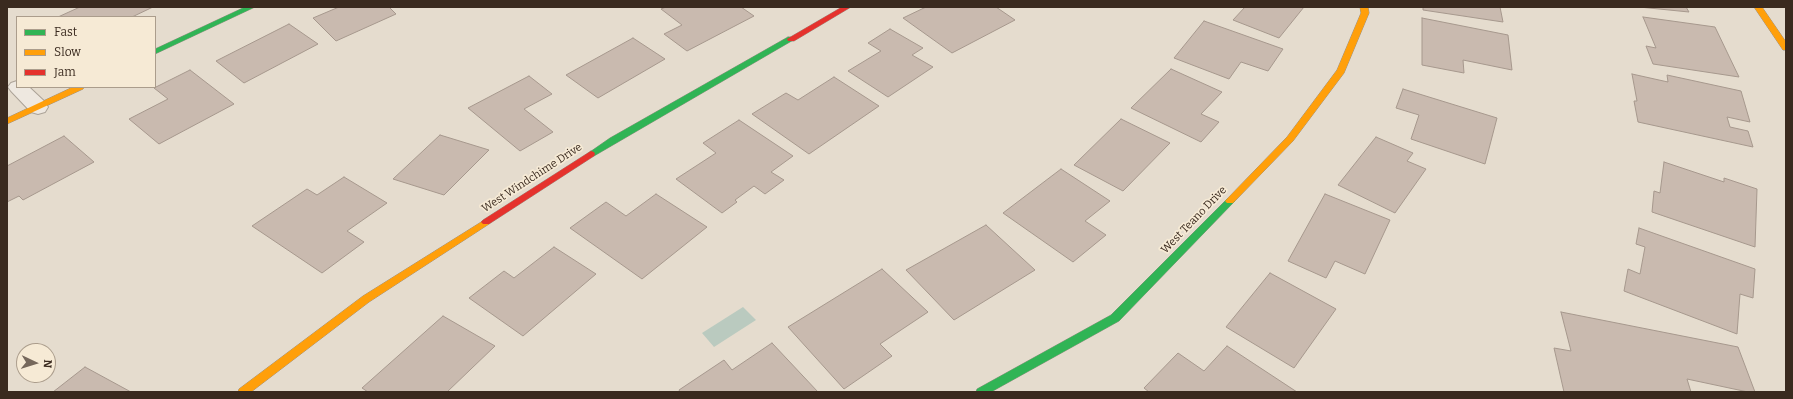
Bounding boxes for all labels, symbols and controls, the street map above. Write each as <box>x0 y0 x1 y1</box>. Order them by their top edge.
legend <box>16 16 156 88</box>
text: Fast <box>54 25 77 39</box>
text: Slow <box>54 45 81 59</box>
text: Jam <box>54 65 76 79</box>
street label: West Windchime Drive <box>479 141 585 215</box>
street label: West Teano Drive <box>1159 184 1229 256</box>
north arrow <box>16 343 56 383</box>
text: N <box>41 359 54 368</box>

